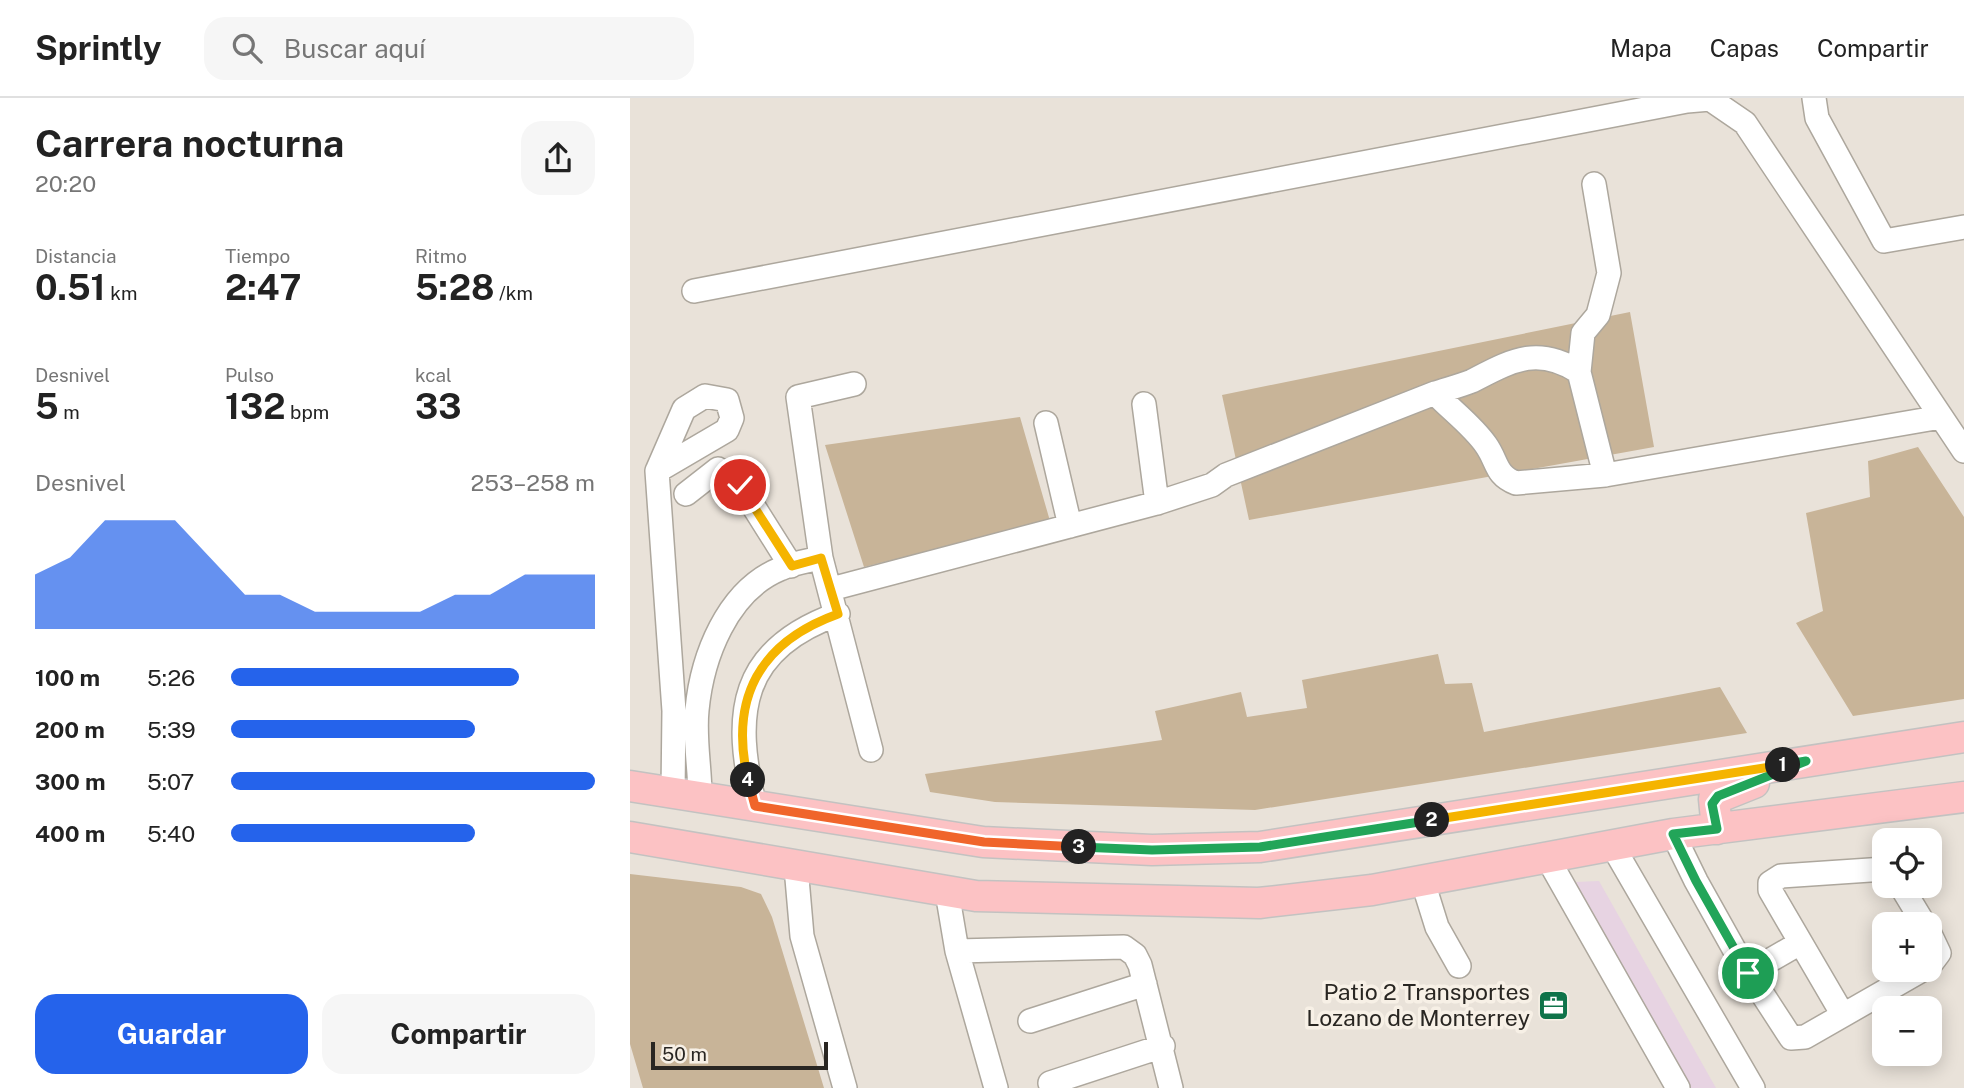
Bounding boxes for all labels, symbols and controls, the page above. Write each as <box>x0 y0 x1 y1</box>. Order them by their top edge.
search box <box>204 17 694 80</box>
text: Sprintly <box>35 29 162 67</box>
icon: search <box>228 29 266 67</box>
text: Buscar aquí <box>284 33 426 64</box>
text: Mapa <box>1610 34 1672 62</box>
text: Capas <box>1710 34 1779 62</box>
text: Compartir <box>1817 34 1929 62</box>
text: Carrera nocturna <box>35 121 344 166</box>
button: share <box>521 121 595 195</box>
text: 20:20 <box>35 170 96 197</box>
text: Distancia <box>35 245 117 267</box>
text: Tiempo <box>225 245 290 267</box>
text: Ritmo <box>415 245 467 267</box>
text: 0.51 <box>35 267 106 308</box>
text: 2:47 <box>225 267 301 308</box>
text: 5:28 <box>415 267 494 308</box>
text: km <box>106 282 137 304</box>
text: /km <box>494 282 533 304</box>
text: Desnivel <box>35 364 110 386</box>
text: Pulso <box>225 364 274 386</box>
text: kcal <box>415 364 452 386</box>
text: 5 <box>35 386 59 427</box>
text: 132 <box>225 386 285 427</box>
text: 33 <box>415 386 461 427</box>
text: m <box>59 401 80 423</box>
text: bpm <box>285 401 329 423</box>
pin <box>710 455 770 515</box>
icon: check <box>721 466 759 504</box>
text: Desnivel <box>35 469 126 496</box>
text: 253–258 m <box>470 469 595 496</box>
text: 100 m <box>35 664 100 691</box>
text: 5:26 <box>147 664 195 691</box>
text: 200 m <box>35 716 105 743</box>
text: 5:39 <box>147 716 196 743</box>
pin: 1 <box>1766 748 1800 782</box>
text: 1 <box>1778 753 1787 775</box>
pin: 4 <box>730 762 766 798</box>
text: 300 m <box>35 768 106 795</box>
text: 5:07 <box>147 768 194 795</box>
text: 4 <box>741 768 754 790</box>
pin: 2 <box>1414 802 1450 838</box>
text: 2 <box>1425 808 1438 830</box>
text: 400 m <box>35 820 105 847</box>
text: 5:40 <box>147 820 195 847</box>
map controls <box>1872 828 1942 1066</box>
button: locate <box>1872 828 1942 898</box>
pin: 3 <box>1062 830 1096 864</box>
text: 3 <box>1072 835 1085 857</box>
button: + <box>1872 912 1942 982</box>
pin <box>1718 943 1778 1003</box>
icon: arrive <box>1729 954 1767 992</box>
place label: Patio 2 Transportes Lozano de Monterrey <box>1306 978 1530 1031</box>
office icon: Patio 2 Transportes Lozano de Monterrey <box>1536 988 1570 1022</box>
button: Guardar <box>35 994 308 1074</box>
button: Compartir <box>322 994 595 1074</box>
button: − <box>1872 996 1942 1066</box>
scale bar <box>651 1039 828 1071</box>
text: 50 m <box>662 1043 707 1065</box>

